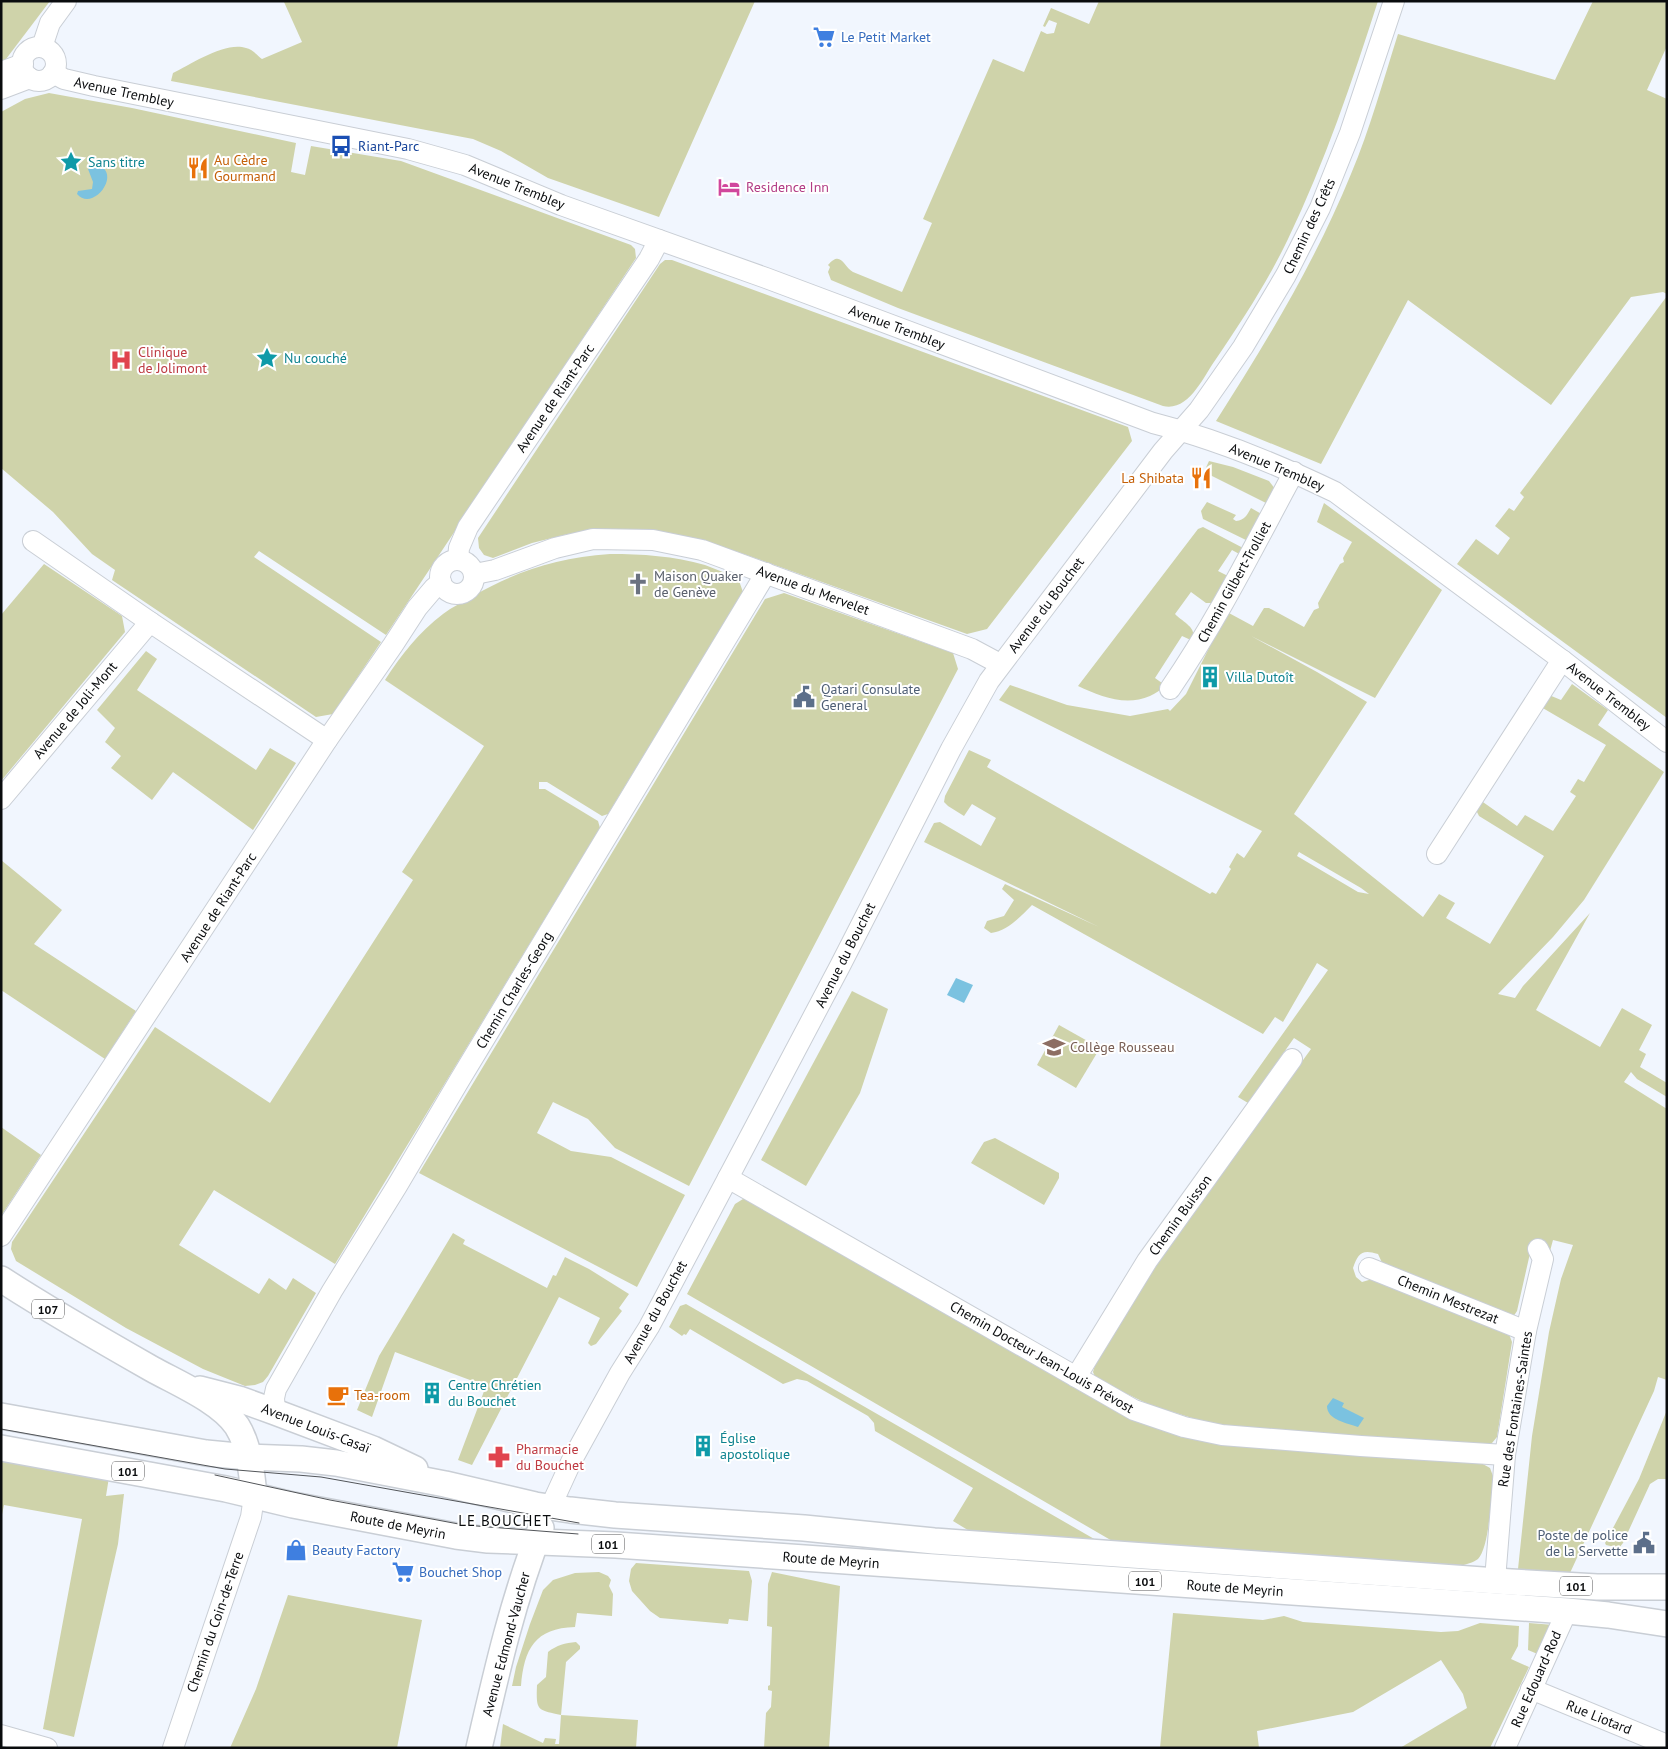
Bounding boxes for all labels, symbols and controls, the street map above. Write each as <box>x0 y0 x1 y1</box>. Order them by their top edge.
supermarket icon: Le Petit Market <box>811 24 837 50</box>
place label: Le Petit Market <box>841 28 931 46</box>
street label: Avenue Trembley <box>72 73 176 111</box>
bus stop icon: Riant-Parc <box>328 133 354 159</box>
place label: Riant-Parc <box>358 137 419 155</box>
place icon: Sans titre <box>58 149 84 175</box>
place label: Au Cèdre Gourmand <box>214 151 276 185</box>
place label: Sans titre <box>88 153 145 171</box>
restaurant icon: Au Cèdre Gourmand <box>185 155 211 181</box>
street label: Avenue Trembley <box>467 159 568 214</box>
hotel icon: Residence Inn <box>716 174 742 200</box>
street label: Chemin des Crêts <box>1279 175 1339 277</box>
place label: Residence Inn <box>746 178 829 196</box>
street label: Avenue Trembley <box>846 300 948 354</box>
street label: Avenue de Riant-Parc <box>512 340 598 456</box>
place label: Clinique de Jolimont <box>138 343 207 377</box>
place icon: Nu couché <box>254 345 280 371</box>
hospital icon: Clinique de Jolimont <box>108 347 134 373</box>
place label: Nu couché <box>284 349 347 367</box>
street label: Avenue Trembley <box>1227 439 1328 495</box>
restaurant icon: La Shibata <box>1188 465 1214 491</box>
place label: La Shibata <box>1121 469 1184 487</box>
street label: Chemin Gilbert-Trolliet <box>1193 518 1275 646</box>
street label: Avenue du Bouchet <box>1004 553 1088 656</box>
street label: Avenue du Mervelet <box>754 561 872 619</box>
place label: Maison Quaker de Genève <box>654 567 743 601</box>
church icon: Maison Quaker de Genève <box>625 571 651 597</box>
street label: Avenue de Joli-Mont <box>29 658 121 762</box>
street label: Avenue Trembley <box>1563 658 1655 735</box>
building icon: Villa Dutoît <box>1197 664 1223 690</box>
place label: Villa Dutoît <box>1225 668 1294 686</box>
place label: Qatari Consulate General <box>821 680 920 714</box>
public building icon: Qatari Consulate General <box>791 684 817 710</box>
street label: Avenue de Riant-Parc <box>176 849 260 965</box>
street label: Avenue du Bouchet <box>811 899 879 1010</box>
street label: Chemin Charles-Georg <box>472 928 556 1052</box>
school or university icon: Collège Rousseau <box>1041 1034 1067 1060</box>
place label: Collège Rousseau <box>1070 1038 1175 1056</box>
street label: Chemin Buisson <box>1145 1171 1215 1259</box>
street label: Avenue du Bouchet <box>619 1257 691 1367</box>
street label: Chemin Mestrezat <box>1395 1270 1502 1328</box>
street label: Chemin Docteur Jean-Louis Prévost <box>947 1297 1137 1417</box>
road number: 107 <box>32 1300 64 1318</box>
street label: Rue des Fontaines-Saintes <box>1494 1330 1536 1488</box>
place label: Centre Chrétien du Bouchet <box>448 1376 541 1410</box>
building icon: Centre Chrétien du Bouchet <box>419 1380 445 1406</box>
cafe icon: Tea-room <box>325 1382 351 1408</box>
place label: Tea-room <box>354 1386 410 1404</box>
street label: Avenue Louis-Casaï <box>259 1399 373 1457</box>
place label: Église apostolique <box>720 1429 790 1463</box>
building icon: Église apostolique <box>690 1433 716 1459</box>
place label: Pharmacie du Bouchet <box>516 1440 584 1474</box>
pharmacy icon: Pharmacie du Bouchet <box>486 1444 512 1470</box>
road number: 101 <box>112 1462 144 1480</box>
street label: Route de Meyrin <box>349 1507 447 1543</box>
district label: LE BOUCHET <box>458 1511 552 1530</box>
place label: Poste de police de la Servette <box>1537 1526 1628 1560</box>
public building icon: Poste de police de la Servette <box>1631 1530 1657 1556</box>
road number: 101 <box>592 1535 624 1554</box>
shop icon: Beauty Factory <box>283 1537 309 1563</box>
place label: Beauty Factory <box>312 1541 401 1559</box>
street label: Route de Meyrin <box>782 1548 880 1572</box>
street label: Chemin du Coin-de-Terre <box>182 1549 248 1695</box>
supermarket icon: Bouchet Shop <box>390 1559 416 1585</box>
place label: Bouchet Shop <box>419 1563 502 1581</box>
street label: Avenue Edmond-Vaucher <box>478 1570 534 1718</box>
road number: 101 <box>1129 1572 1161 1590</box>
street label: Route de Meyrin <box>1186 1576 1284 1600</box>
road number: 101 <box>1560 1576 1592 1595</box>
street label: Rue Edouard-Rod <box>1507 1628 1565 1730</box>
street label: Rue Liotard <box>1564 1696 1634 1738</box>

